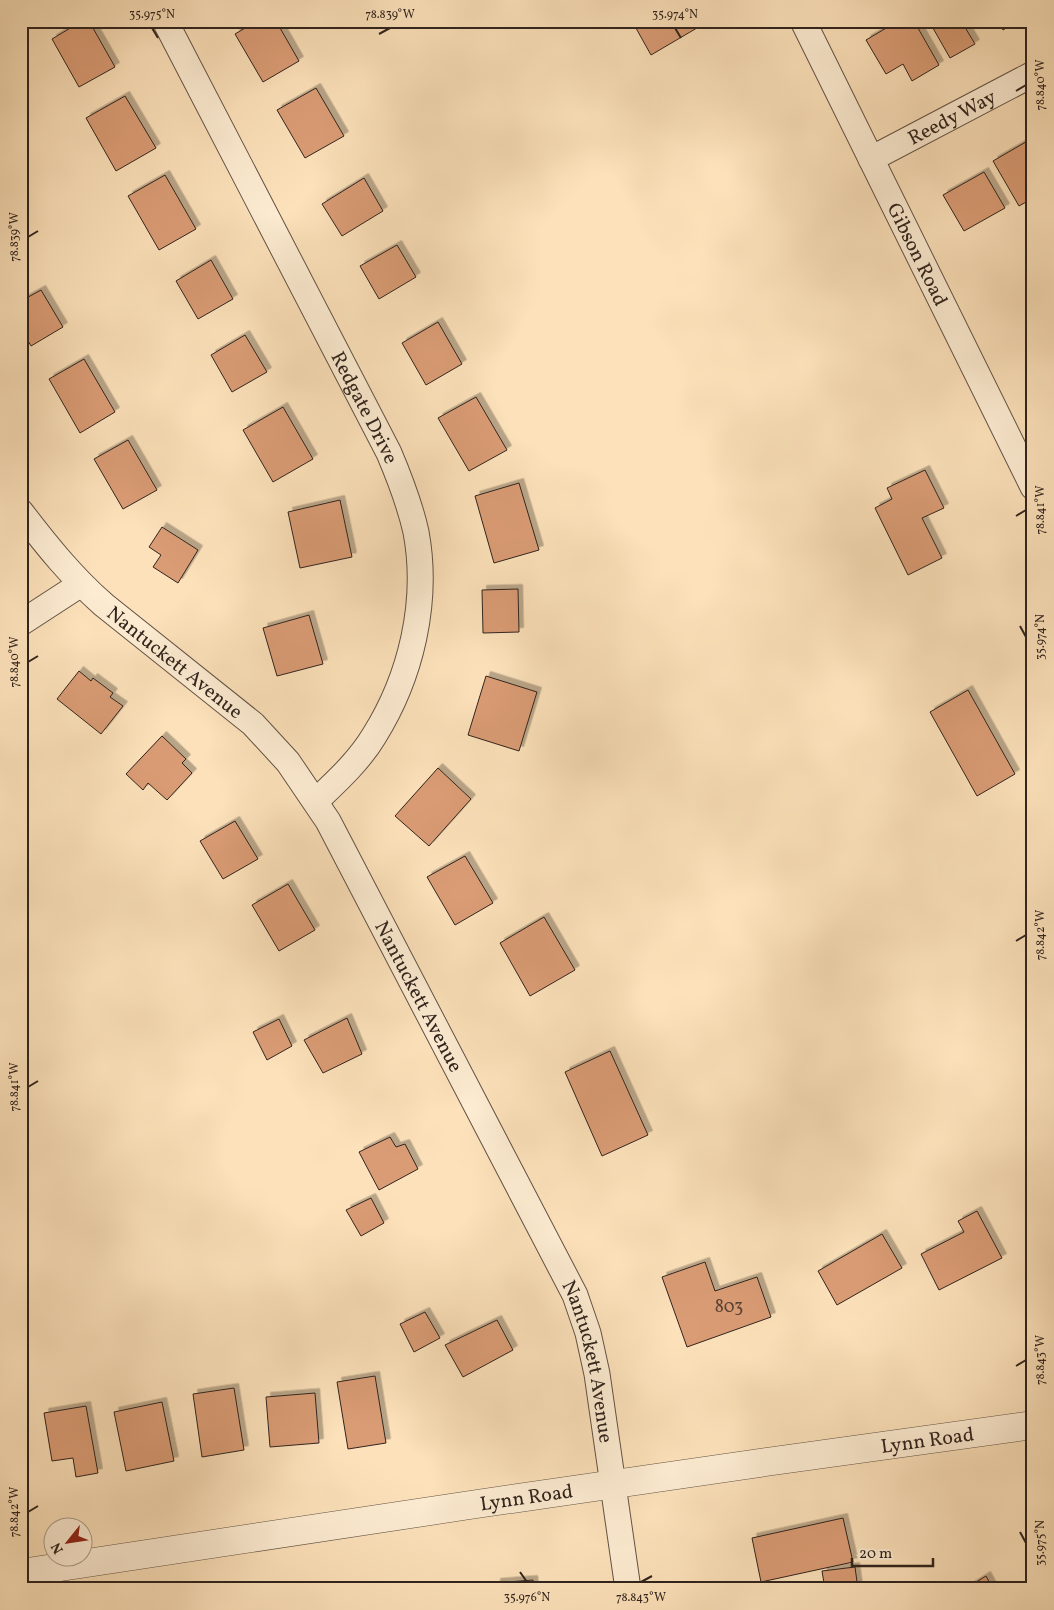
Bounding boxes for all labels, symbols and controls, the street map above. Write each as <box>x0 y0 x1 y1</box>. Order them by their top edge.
text: 35.975°N <box>129 7 175 23</box>
text: 78.839°W <box>365 7 415 23</box>
text: 35.974°N <box>652 7 698 23</box>
text: 78.840°W <box>1033 59 1049 111</box>
street label: Reedy Way <box>903 84 1002 153</box>
street label: Gibson Road <box>879 199 954 311</box>
text: 78.839°W <box>7 212 23 262</box>
street label: Redgate Drive <box>323 347 404 468</box>
text: 78.841°W <box>1033 485 1049 535</box>
street label: Nantuckett Avenue <box>100 600 248 726</box>
text: 35.974°N <box>1033 614 1049 660</box>
text: 78.840°W <box>7 636 23 688</box>
text: 78.842°W <box>1033 910 1049 960</box>
street label: Nantuckett Avenue <box>367 917 468 1078</box>
text: 78.841°W <box>7 1062 23 1112</box>
street label: Nantuckett Avenue <box>554 1276 619 1445</box>
house number: 803 <box>715 1295 743 1320</box>
text: 78.843°W <box>1033 1335 1049 1385</box>
street label: Lynn Road <box>879 1421 976 1462</box>
street label: Lynn Road <box>478 1478 575 1519</box>
text: 78.842°W <box>7 1487 23 1537</box>
north arrow <box>42 1518 92 1568</box>
text: 35.975°N <box>1033 1520 1049 1566</box>
scale bar <box>852 1535 933 1567</box>
text: N <box>47 1539 69 1557</box>
text: 20 m <box>859 1544 892 1565</box>
text: 35.976°N <box>504 1590 550 1606</box>
text: 78.843°W <box>616 1590 666 1606</box>

